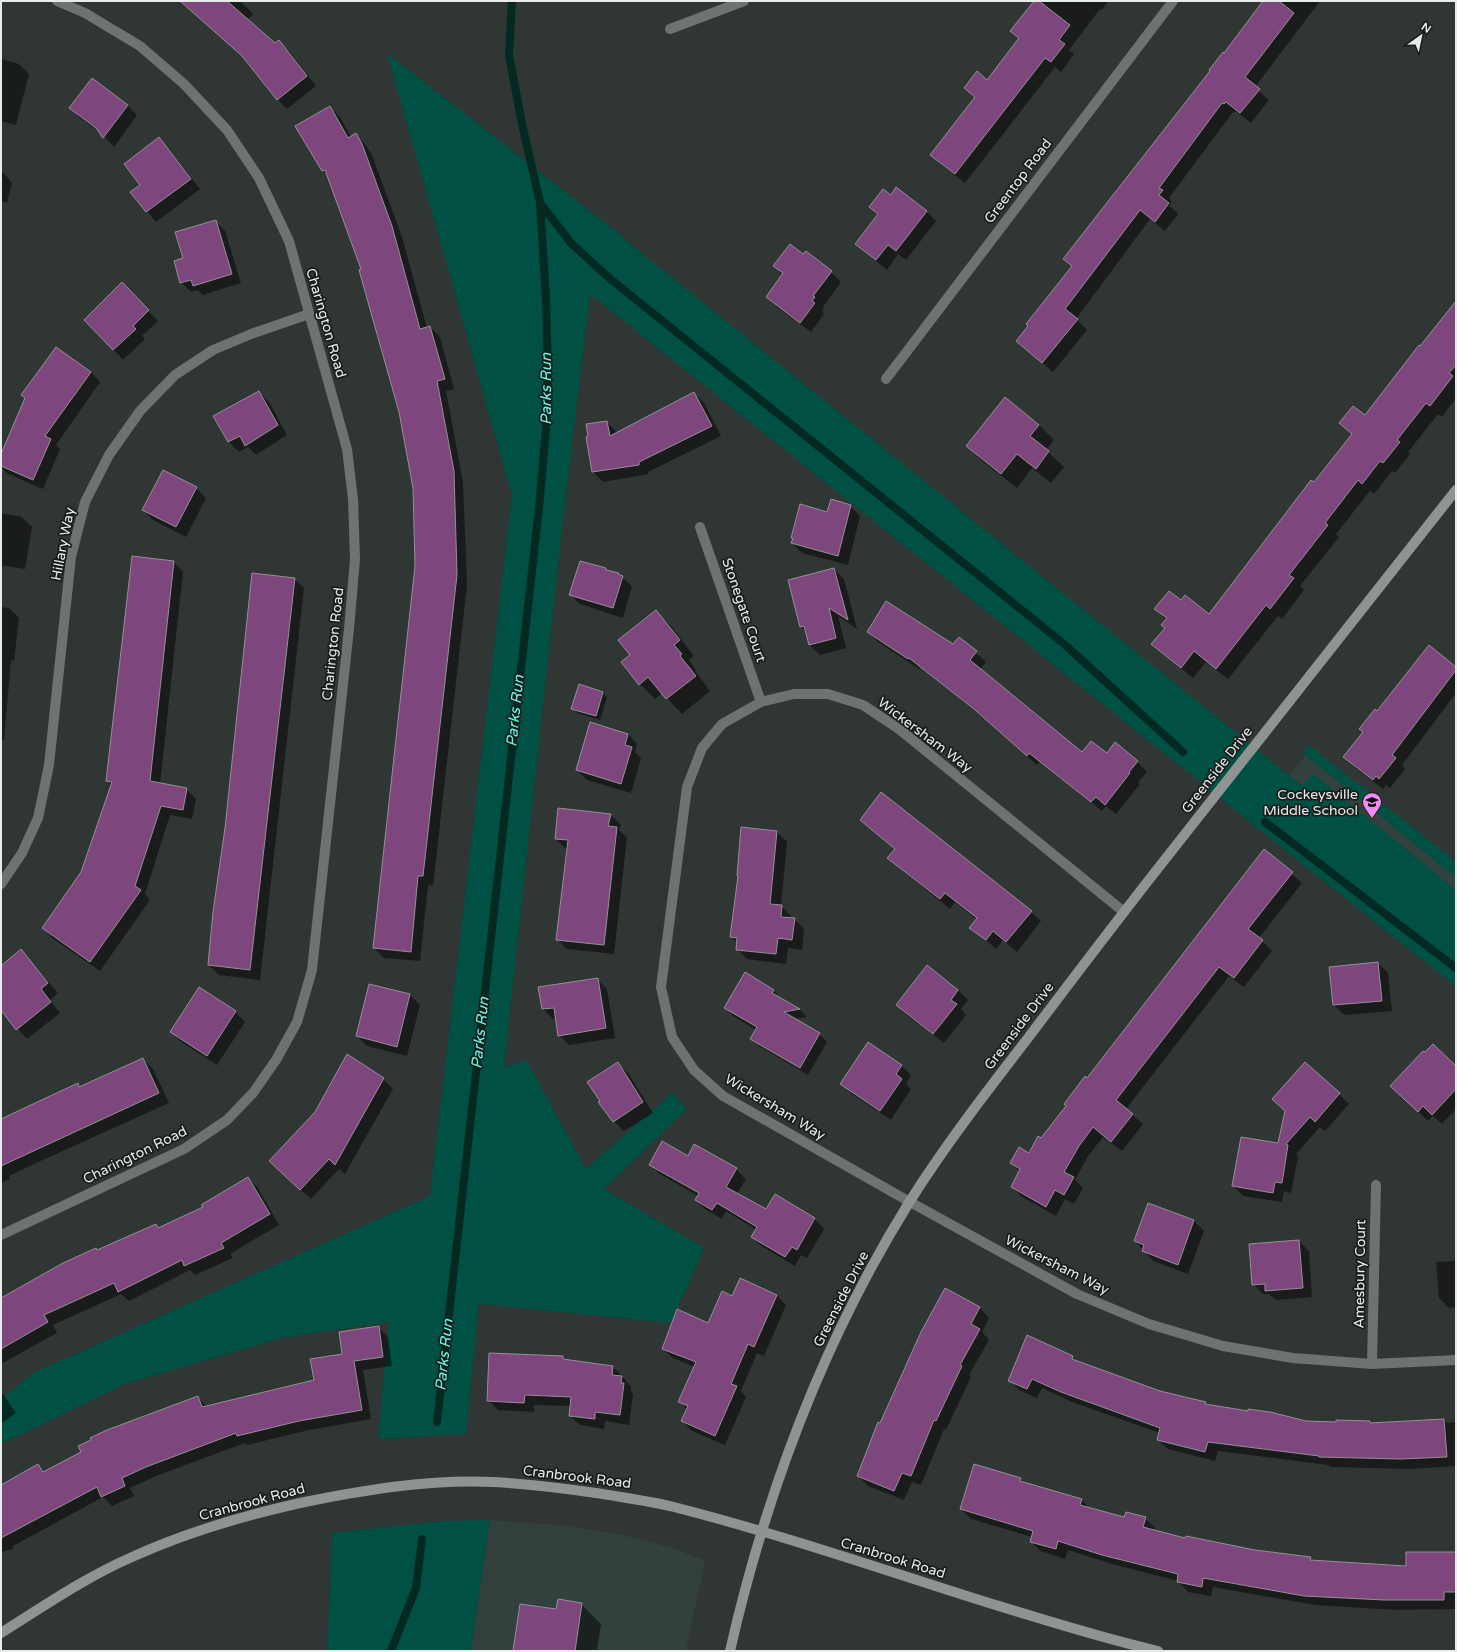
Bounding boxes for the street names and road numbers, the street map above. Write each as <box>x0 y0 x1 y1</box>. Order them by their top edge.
street label: Greentop Road <box>981 135 1055 227</box>
street label: Charington Road <box>302 266 350 380</box>
street label: Hillary Way <box>48 506 79 582</box>
street label: Stonegate Court <box>718 556 770 665</box>
street label: Charington Road <box>319 587 347 701</box>
street label: Wickersham Way <box>874 694 976 776</box>
street label: Greenside Drive <box>1178 723 1256 817</box>
street label: Greenside Drive <box>981 979 1057 1073</box>
street label: Wickersham Way <box>722 1070 829 1144</box>
street label: Charington Road <box>80 1122 190 1188</box>
street label: Amesbury Court <box>1351 1219 1369 1329</box>
street label: Wickersham Way <box>1002 1231 1112 1299</box>
street label: Greenside Drive <box>810 1248 872 1350</box>
street label: Cranbrook Road <box>522 1462 632 1492</box>
street label: Cranbrook Road <box>197 1480 307 1524</box>
street label: Cranbrook Road <box>838 1534 948 1582</box>

